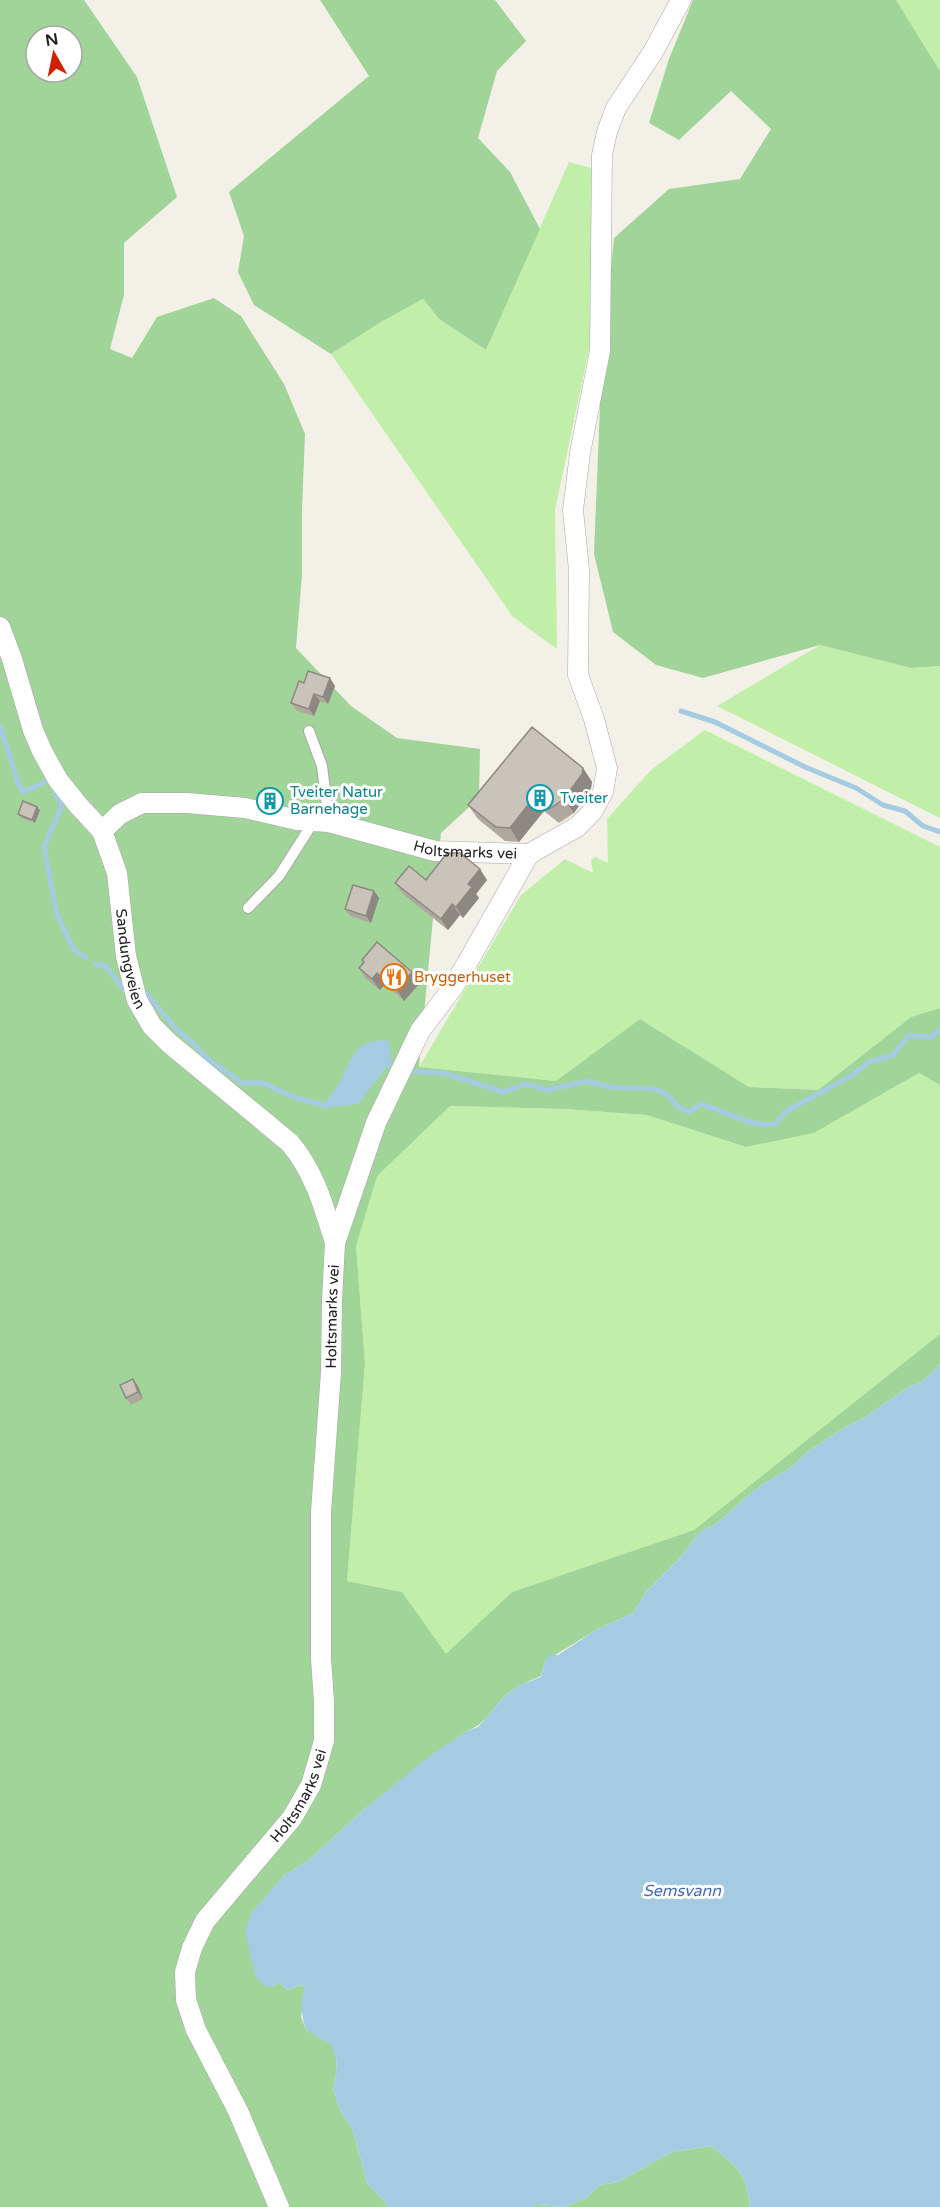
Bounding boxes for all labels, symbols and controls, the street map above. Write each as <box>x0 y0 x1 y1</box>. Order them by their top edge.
north arrow <box>24 24 84 84</box>
text: N <box>44 29 60 51</box>
place label: Tveiter Natur Barnehage <box>290 783 383 818</box>
building icon: Tveiter <box>525 783 555 813</box>
building icon: Tveiter Natur Barnehage <box>255 786 285 816</box>
place label: Tveiter <box>560 789 608 807</box>
street label: Holtsmarks vei <box>411 837 517 863</box>
street label: Sandungveien <box>112 908 149 1012</box>
restaurant icon: Bryggerhuset <box>379 962 409 992</box>
place label: Bryggerhuset <box>414 968 511 986</box>
street label: Holtsmarks vei <box>322 1264 343 1369</box>
street label: Holtsmarks vei <box>266 1747 330 1846</box>
water label: Semsvann <box>643 1881 722 1901</box>

